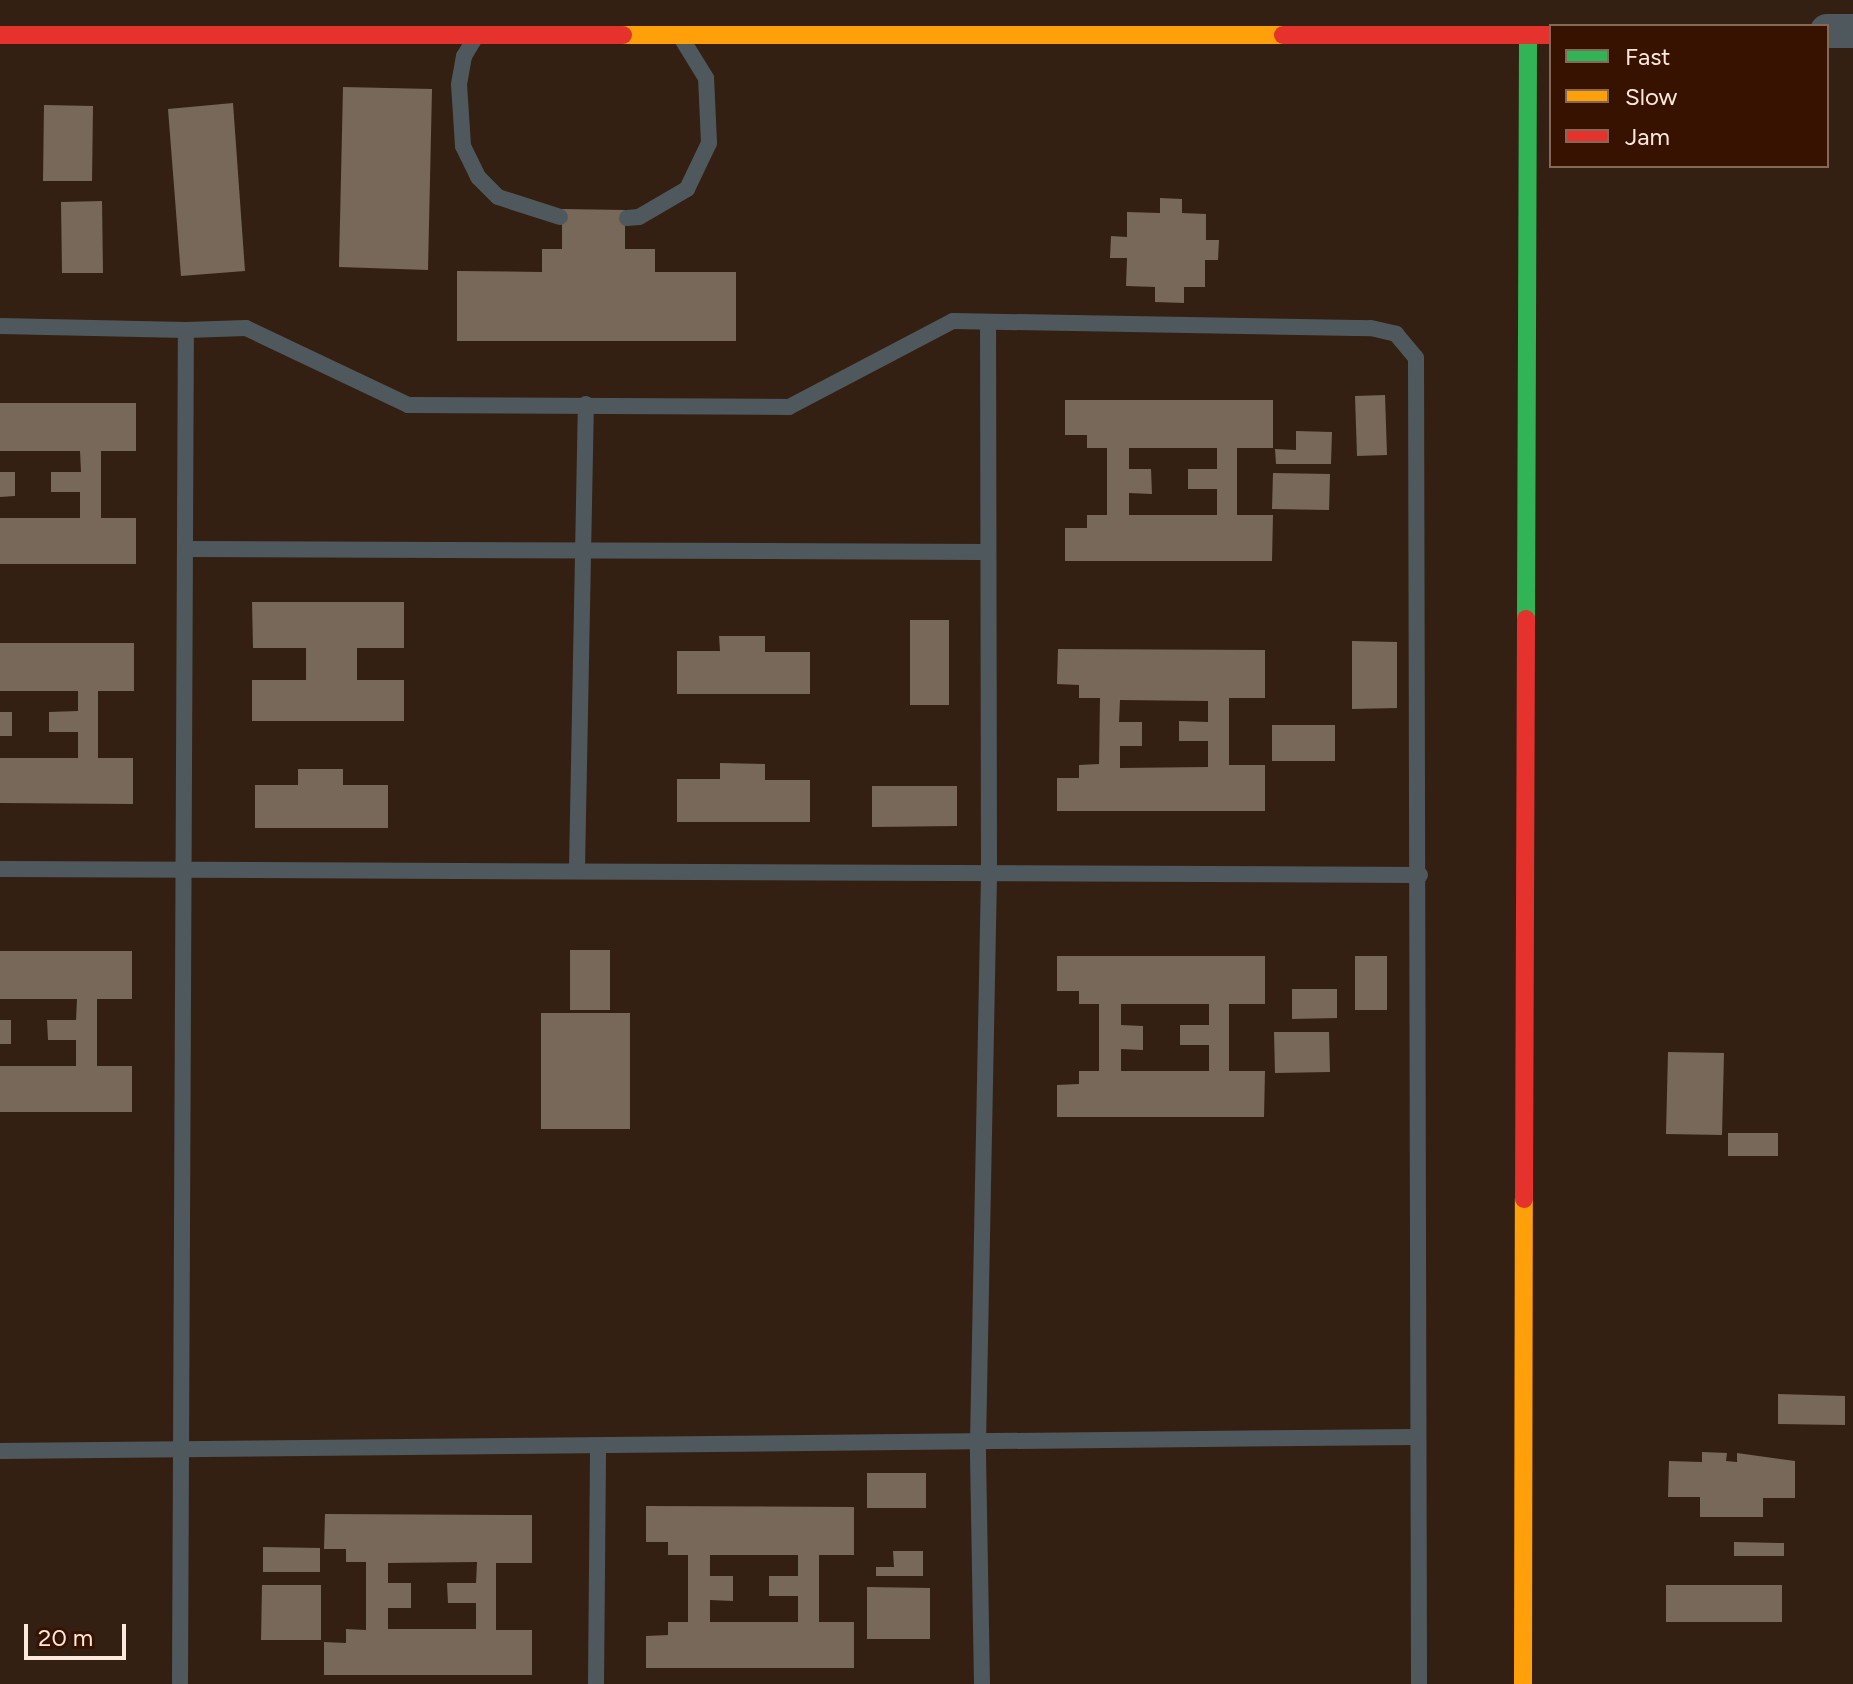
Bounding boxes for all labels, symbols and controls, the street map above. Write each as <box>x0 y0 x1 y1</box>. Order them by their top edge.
legend <box>1549 24 1829 168</box>
text: Fast <box>1625 42 1670 71</box>
text: Slow <box>1625 82 1677 111</box>
text: Jam <box>1625 122 1670 151</box>
scale bar <box>28 1608 130 1658</box>
text: 20 m <box>38 1623 93 1652</box>

